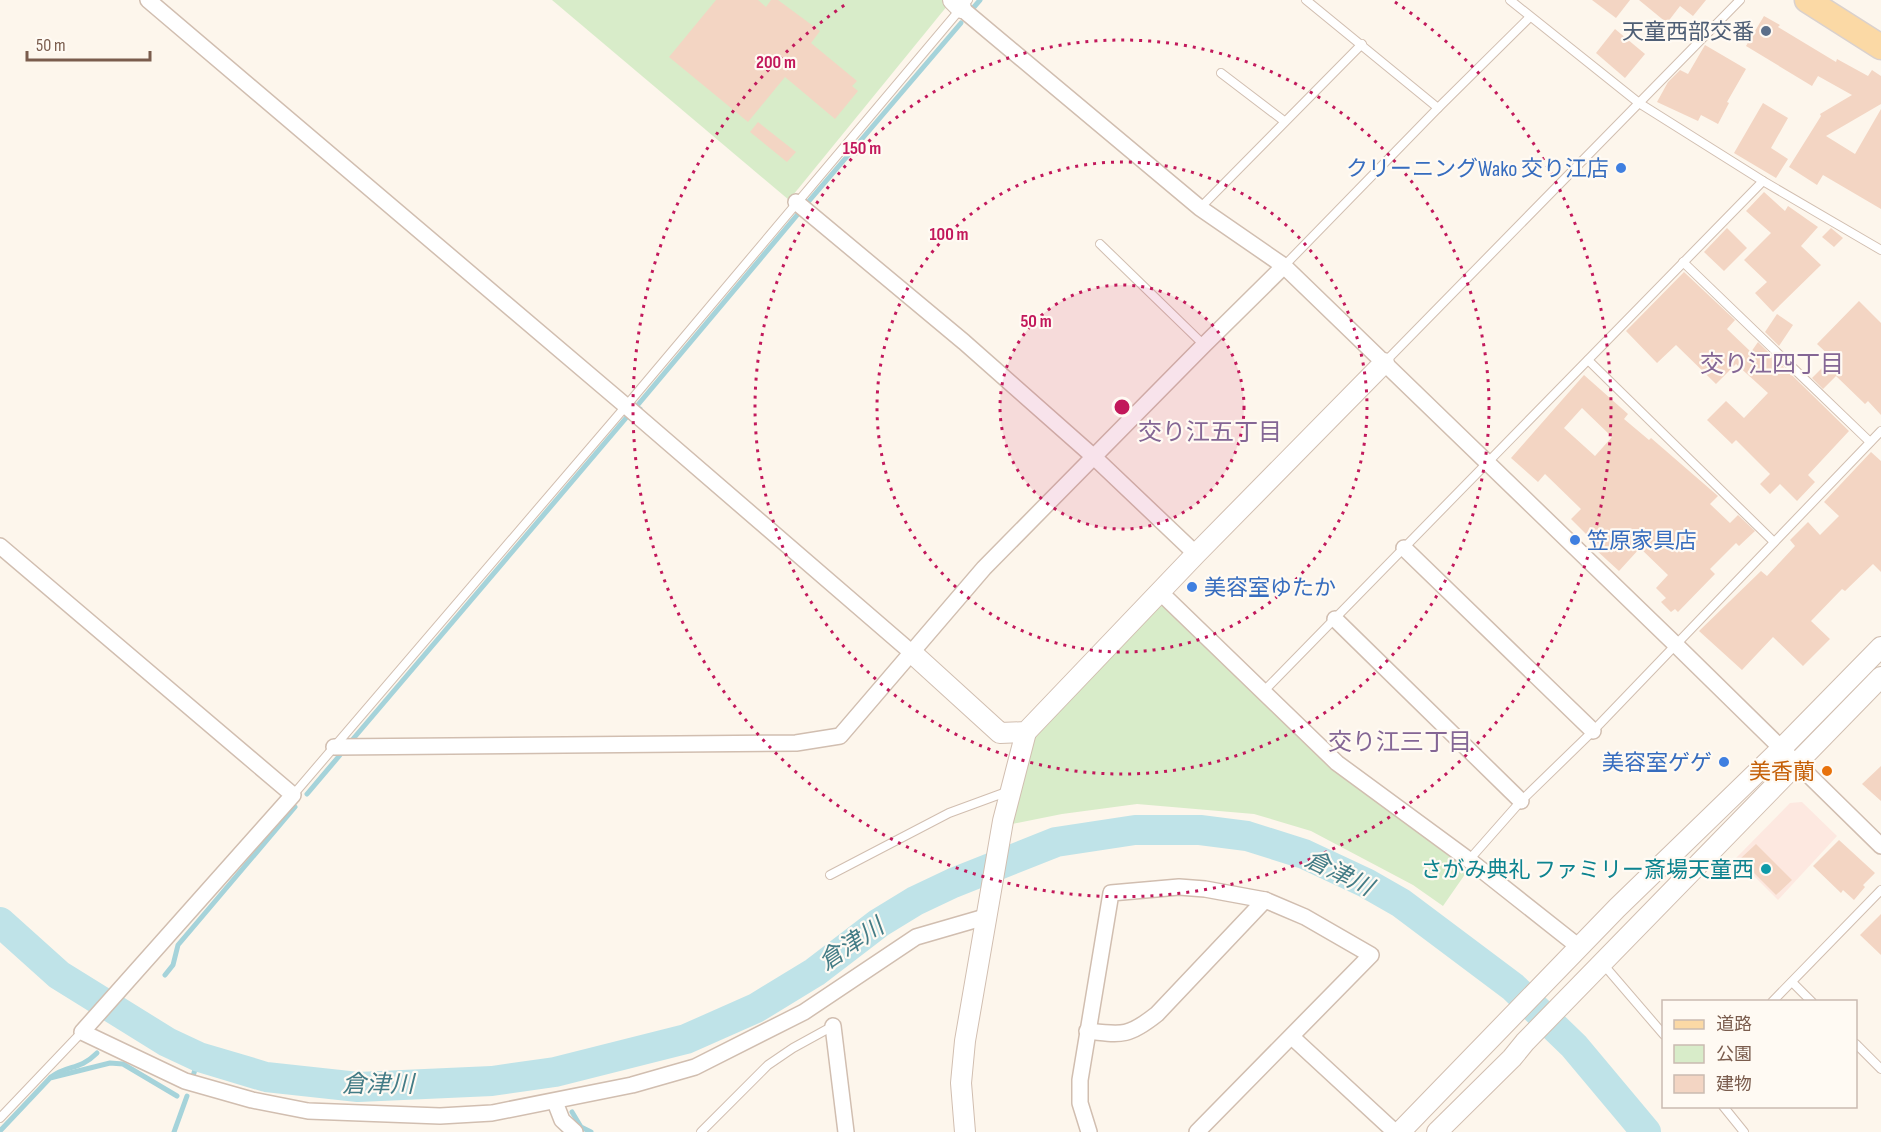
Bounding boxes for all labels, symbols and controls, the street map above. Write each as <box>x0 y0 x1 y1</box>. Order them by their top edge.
place label: 天童西部交番 <box>1622 19 1754 46</box>
scale bar <box>27 24 150 62</box>
marker: 天童西部交番 <box>1759 24 1773 38</box>
text: 50 m <box>36 35 66 56</box>
text: 200 m <box>756 52 796 73</box>
text: 150 m <box>843 138 881 159</box>
place label: クリーニングWako 交り江店 <box>1346 156 1609 183</box>
marker: クリーニングWako 交り江店 <box>1614 161 1628 175</box>
text: 100 m <box>930 224 969 245</box>
text: 50 m <box>1020 311 1052 332</box>
district label: 交り江四丁目 <box>1700 350 1844 379</box>
centre of rings <box>1112 397 1132 417</box>
district label: 交り江五丁目 <box>1138 418 1282 447</box>
place label: 笠原家具店 <box>1587 528 1697 555</box>
marker: 笠原家具店 <box>1568 533 1582 547</box>
place label: 美容室ゆたか <box>1204 575 1336 602</box>
marker: 美容室ゆたか <box>1185 580 1199 594</box>
district label: 交り江三丁目 <box>1328 728 1472 757</box>
place label: 美容室ゲゲ <box>1602 750 1712 777</box>
marker: 美容室ゲゲ <box>1717 755 1731 769</box>
place label: 美香蘭 <box>1749 759 1815 786</box>
marker: 美香蘭 <box>1820 764 1834 778</box>
water label: 倉津川 <box>1300 845 1380 904</box>
place label: さがみ典礼 ファミリー斎場天童西 <box>1421 857 1754 884</box>
marker: さがみ典礼 ファミリー斎場天童西 <box>1759 862 1773 876</box>
water label: 倉津川 <box>813 911 892 977</box>
legend <box>1662 1000 1857 1108</box>
text: 道路 <box>1716 1014 1752 1035</box>
text: 公園 <box>1716 1044 1752 1065</box>
water label: 倉津川 <box>342 1070 417 1099</box>
text: 建物 <box>1716 1074 1752 1095</box>

